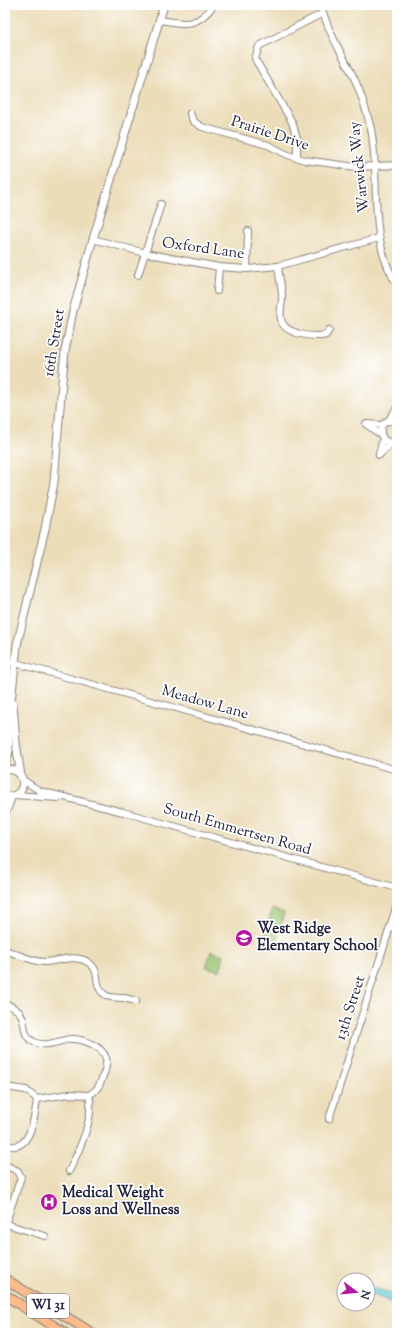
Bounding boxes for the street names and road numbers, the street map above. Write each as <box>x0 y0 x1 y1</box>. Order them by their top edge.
street label: Prairie Drive <box>228 111 312 157</box>
street label: Warwick Way <box>345 120 375 214</box>
street label: Oxford Lane <box>160 233 246 265</box>
street label: 16th Street <box>39 308 71 378</box>
street label: Meadow Lane <box>159 681 251 725</box>
street label: South Emmertsen Road <box>161 799 314 861</box>
street label: 13th Street <box>331 973 371 1043</box>
road number: WI 31 <box>27 1294 69 1318</box>

